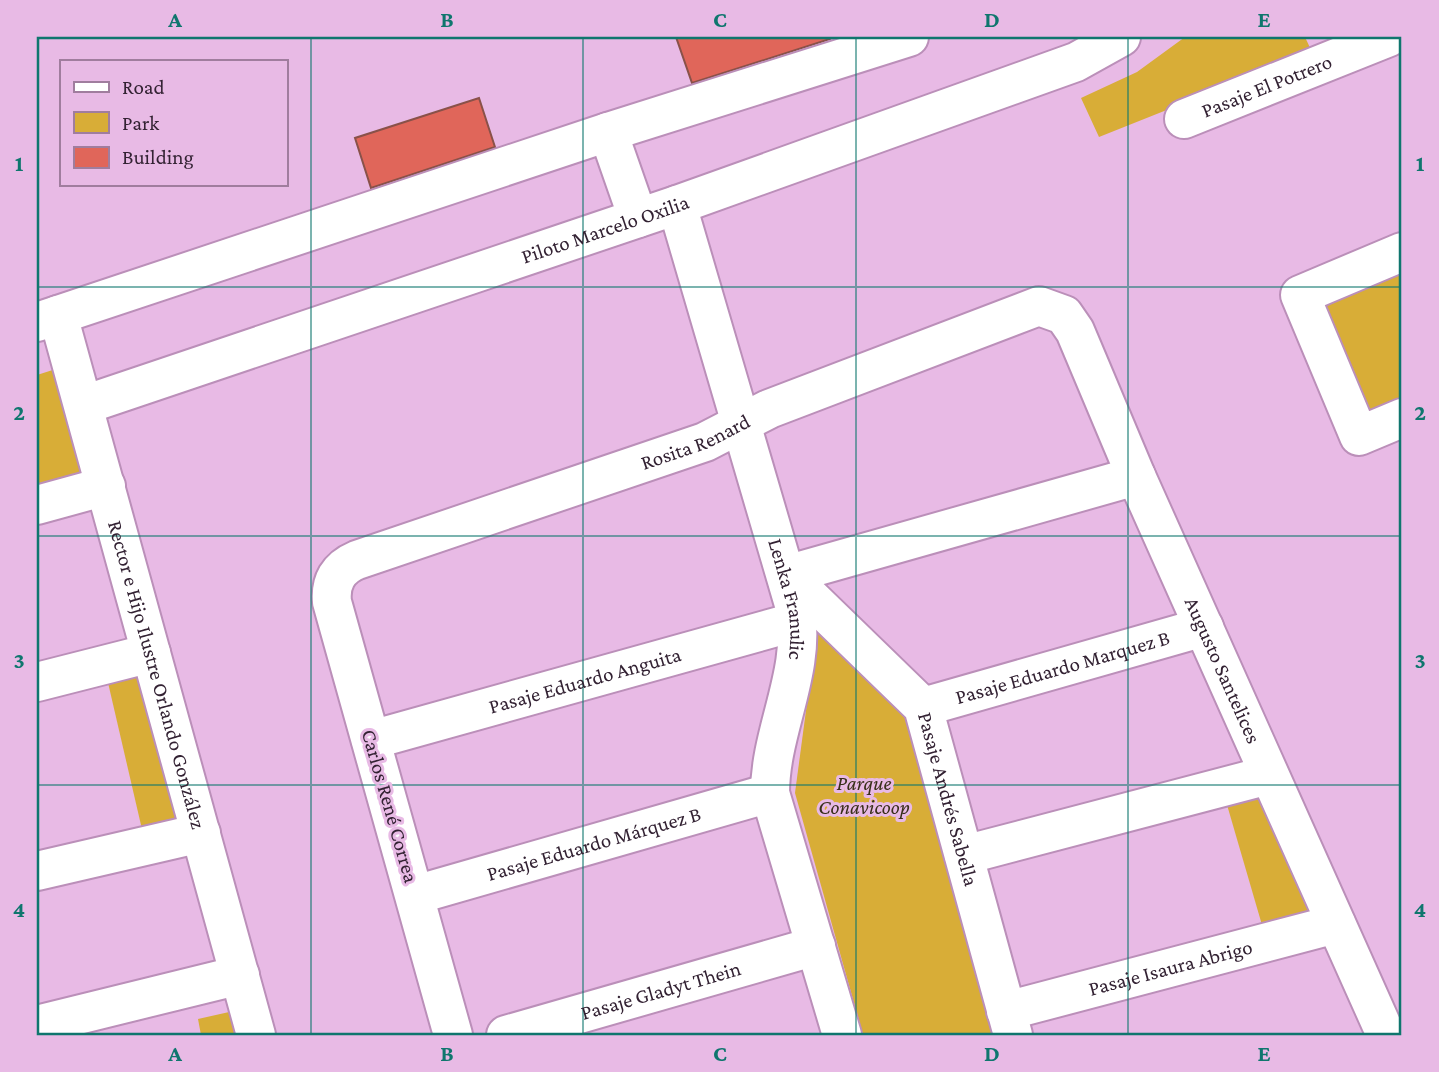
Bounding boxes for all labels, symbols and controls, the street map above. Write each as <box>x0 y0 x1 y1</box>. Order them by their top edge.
text: A <box>167 6 182 32</box>
text: B <box>440 6 454 32</box>
text: C <box>713 6 727 32</box>
text: D <box>984 6 1000 32</box>
text: E <box>1257 6 1271 32</box>
street label: Pasaje El Potrero <box>1198 49 1335 123</box>
legend <box>60 60 287 186</box>
text: Road <box>122 75 165 99</box>
text: Park <box>122 111 159 135</box>
text: Building <box>122 145 194 169</box>
text: 1 <box>15 150 24 176</box>
text: 1 <box>1416 150 1425 176</box>
street label: Piloto Marcelo Oxilia <box>518 190 692 269</box>
text: 2 <box>13 399 25 425</box>
text: 2 <box>1414 399 1426 425</box>
street label: Rosita Renard <box>638 409 754 475</box>
street label: Rector e Hijo Ilustre Orlando González <box>103 518 211 832</box>
street label: Lenka Franulic <box>763 536 809 661</box>
street label: Augusto Santelices <box>1180 593 1266 747</box>
street label: Pasaje Eduardo Marquez B <box>953 625 1172 709</box>
street label: Pasaje Eduardo Anguita <box>486 642 684 719</box>
text: 3 <box>13 647 25 673</box>
text: 3 <box>1414 647 1426 673</box>
street label: Pasaje Andrés Sabella <box>913 709 984 889</box>
street label: Carlos René Correa <box>357 726 423 886</box>
park label: Parque Conavicoop <box>818 771 910 819</box>
street label: Pasaje Eduardo Márquez B <box>484 801 704 886</box>
text: 4 <box>13 896 25 922</box>
text: 4 <box>1414 896 1426 922</box>
street label: Pasaje Isaura Abrigo <box>1086 935 1255 1001</box>
street label: Pasaje Gladyt Thein <box>578 956 743 1025</box>
text: A <box>167 1040 182 1066</box>
text: B <box>440 1040 454 1066</box>
text: C <box>713 1040 727 1066</box>
text: D <box>984 1040 1000 1066</box>
text: E <box>1257 1040 1271 1066</box>

